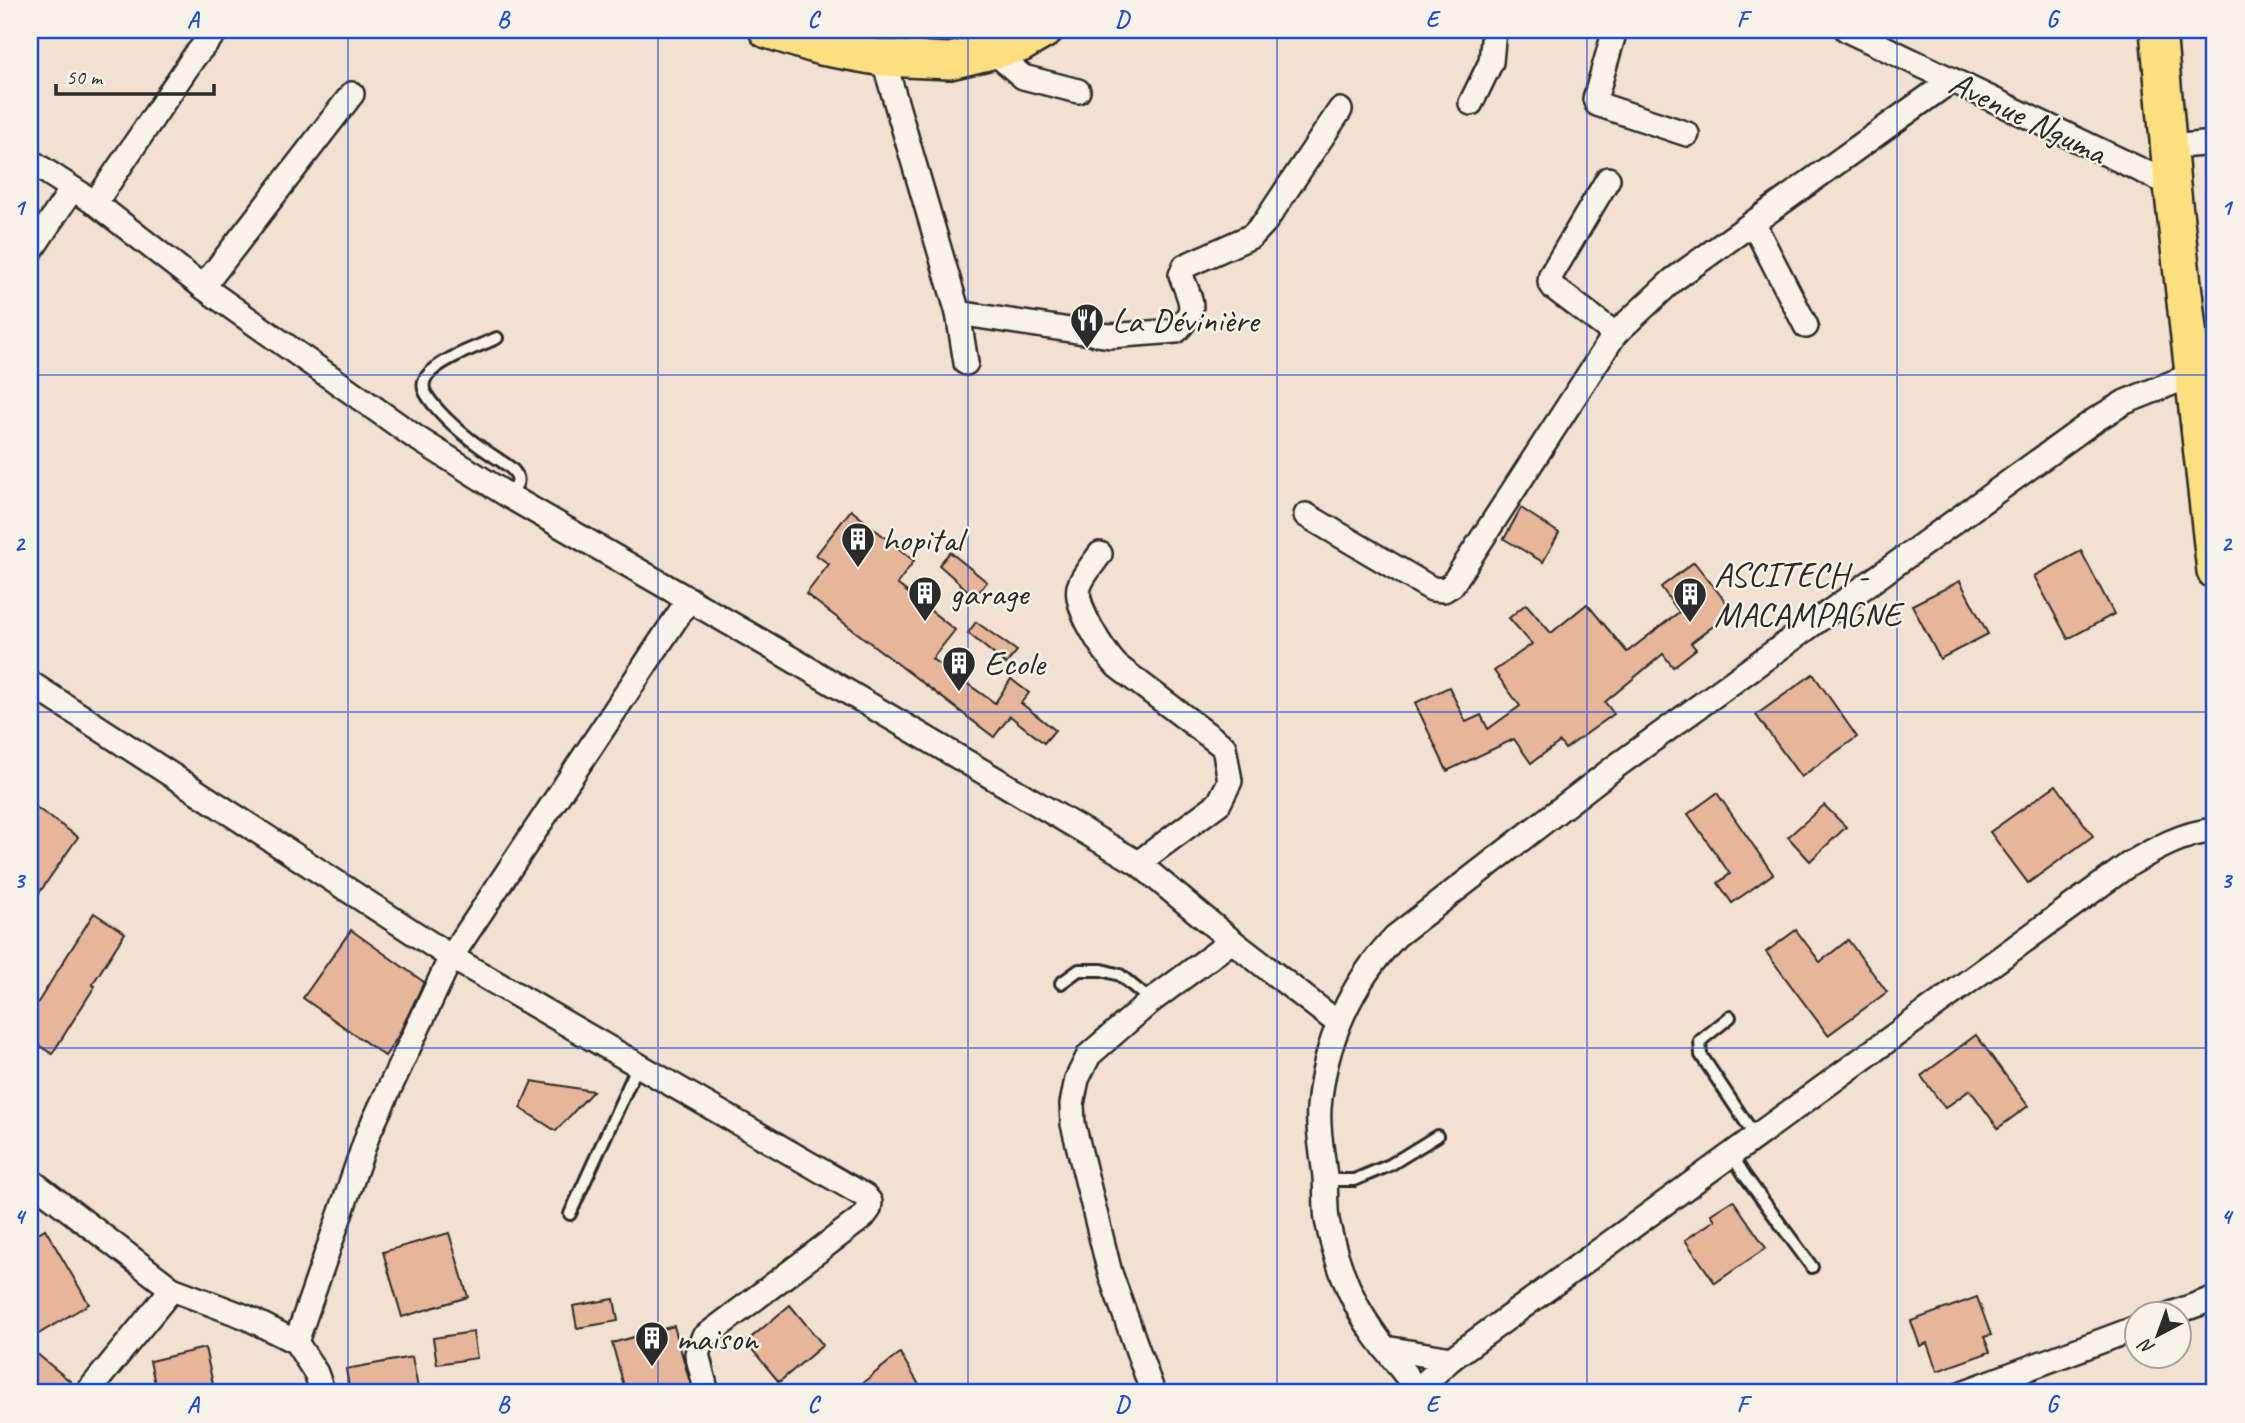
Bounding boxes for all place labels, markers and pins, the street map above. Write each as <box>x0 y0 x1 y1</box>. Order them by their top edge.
place label: La Dévinière <box>1112 298 1261 343</box>
restaurant icon: La Dévinière <box>1068 301 1106 350</box>
place label: hopital <box>882 517 968 562</box>
building icon: hopital <box>839 520 877 569</box>
place label: ASCITECH - MACAMPAGNE <box>1714 552 1906 637</box>
place label: garage <box>950 571 1031 616</box>
building icon: garage <box>906 574 944 623</box>
building icon: ASCITECH - MACAMPAGNE <box>1671 575 1709 624</box>
place label: Ecole <box>984 641 1047 686</box>
building icon: Ecole <box>940 644 978 693</box>
place label: maison <box>676 1316 760 1361</box>
building icon: maison <box>633 1319 671 1368</box>

